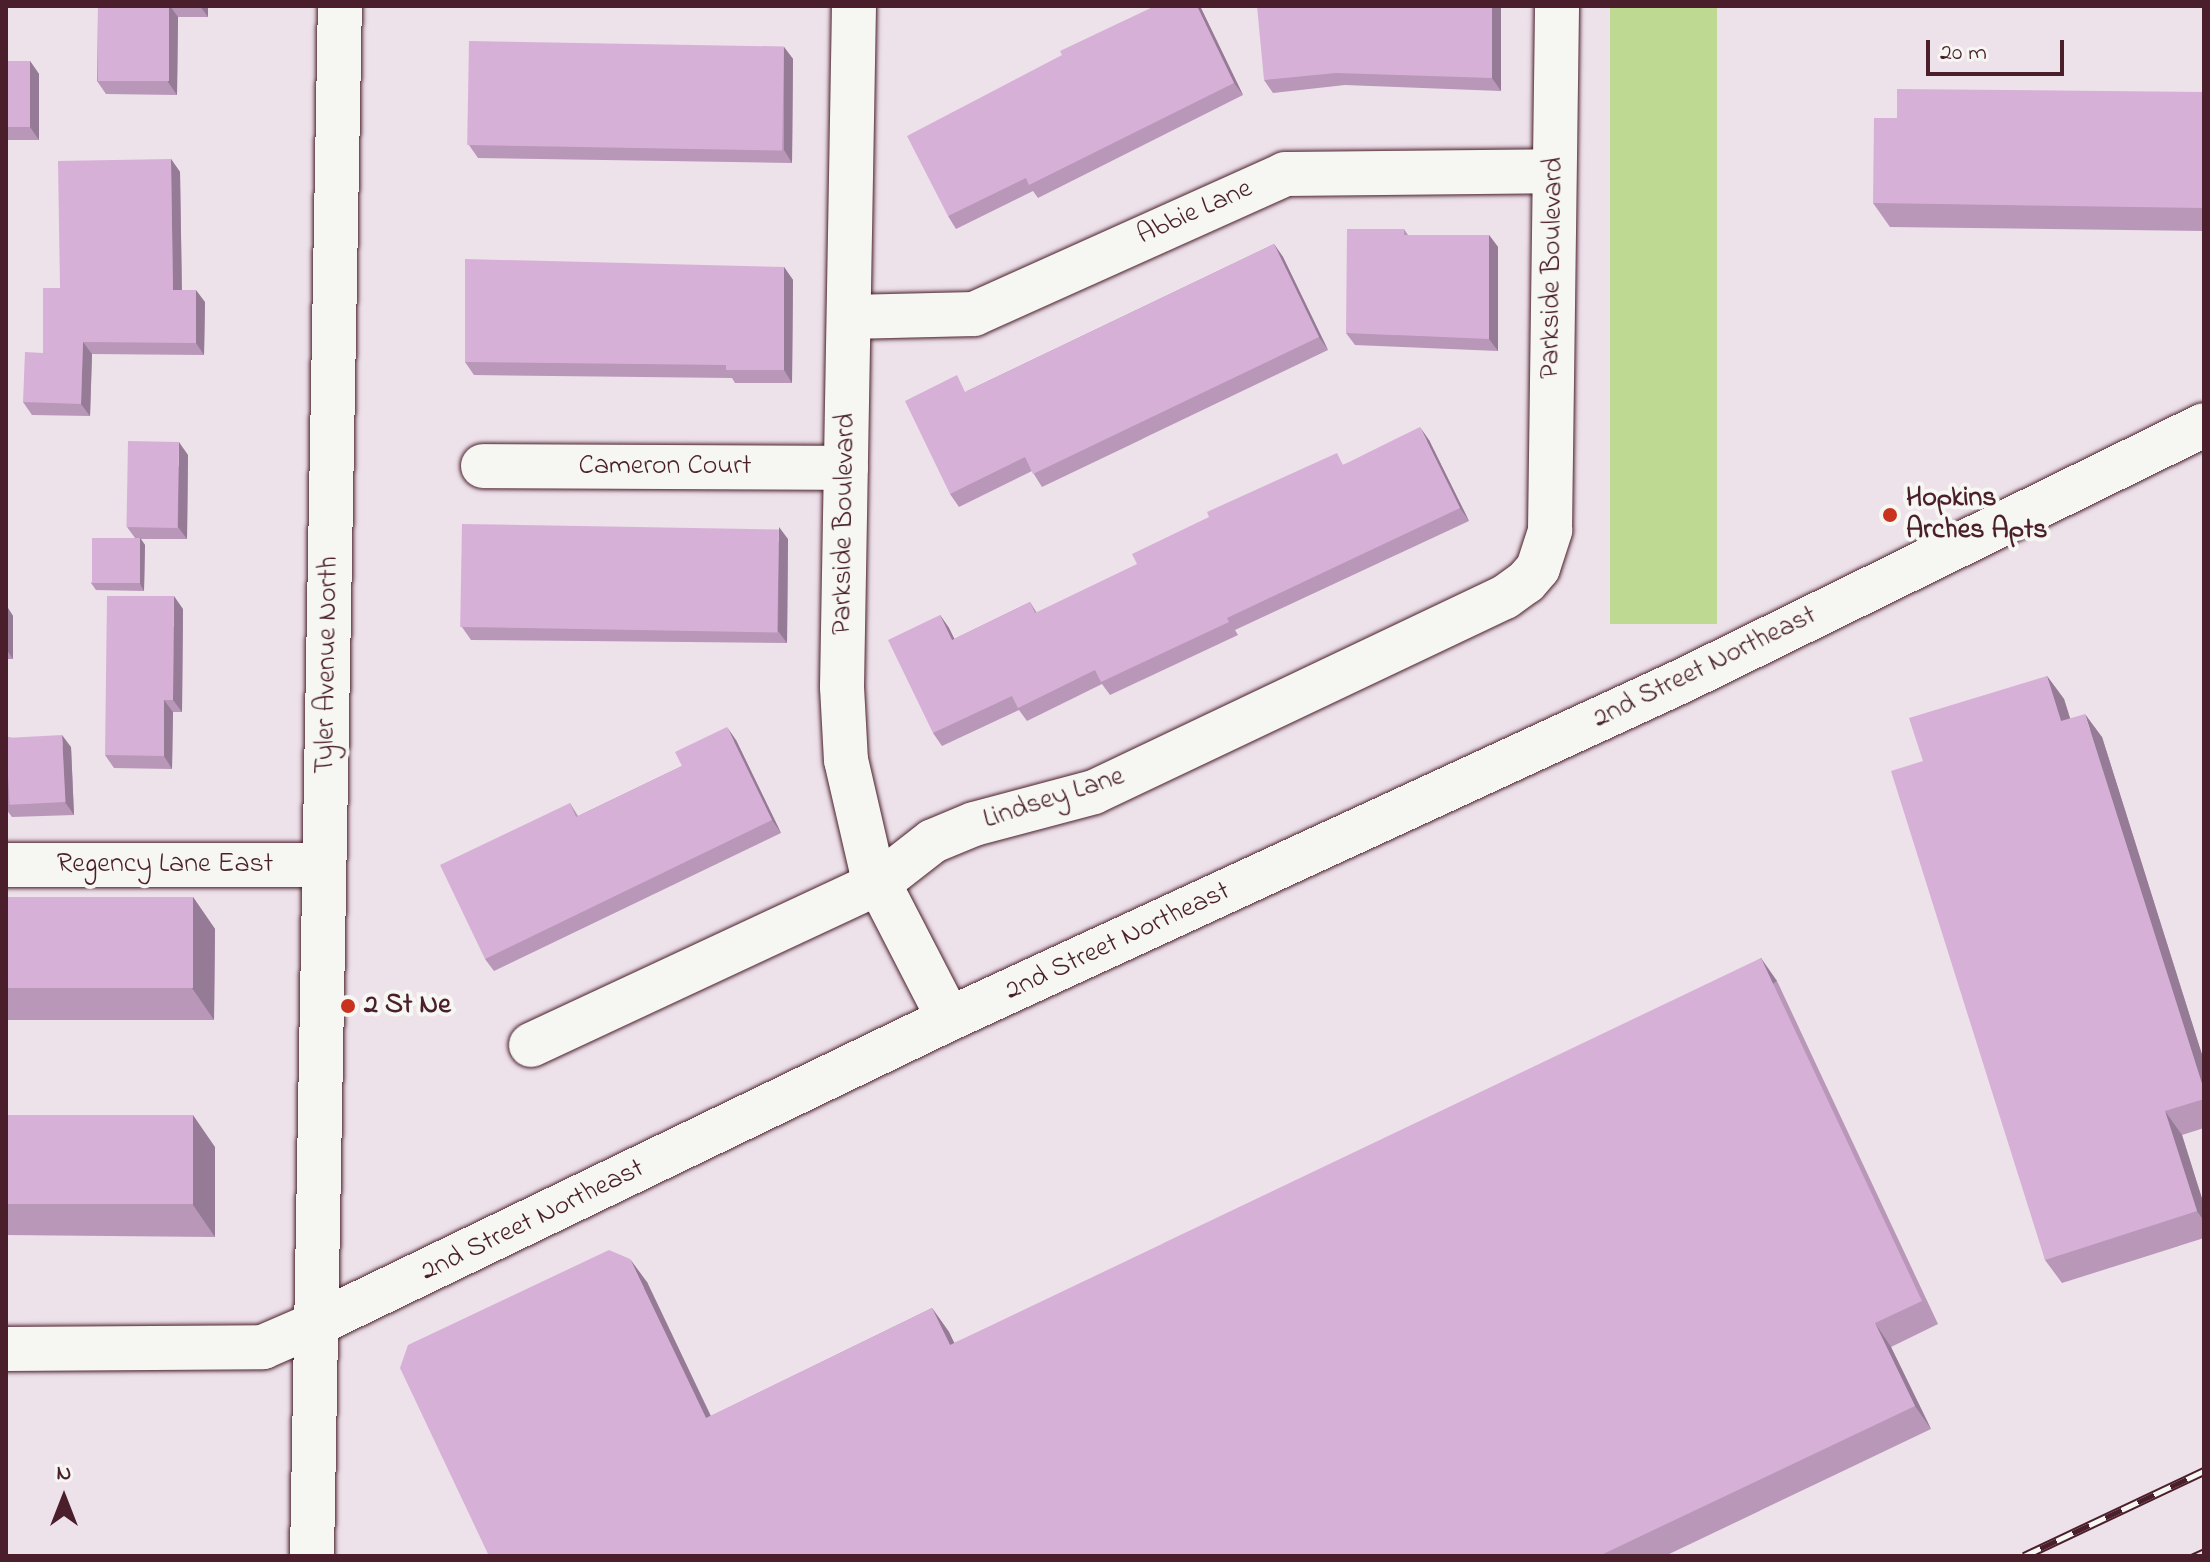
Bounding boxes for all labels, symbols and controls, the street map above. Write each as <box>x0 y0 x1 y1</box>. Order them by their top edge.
scale bar <box>1930 24 2068 74</box>
text: 20 m <box>1940 36 1987 71</box>
street label: Parkside Boulevard <box>1534 157 1572 379</box>
street label: Abbie Lane <box>1132 173 1258 253</box>
street label: Parkside Boulevard <box>826 413 864 635</box>
street label: Cameron Court <box>579 450 751 484</box>
place label: Hopkins Arches Apts <box>1906 482 2048 548</box>
marker: Hopkins Arches Apts <box>1881 506 1899 524</box>
street label: Tyler Avenue North <box>309 556 347 774</box>
street label: 2nd Street Northeast <box>1588 599 1822 737</box>
street label: Lindsey Lane <box>979 760 1129 838</box>
street label: Regency Lane East <box>57 848 273 882</box>
street label: 2nd Street Northeast <box>1000 875 1236 1009</box>
place label: 2 St Ne <box>364 989 451 1023</box>
marker: 2 St Ne <box>339 997 357 1015</box>
street label: 2nd Street Northeast <box>416 1152 650 1290</box>
north arrow <box>24 1458 104 1538</box>
text: N <box>57 1458 71 1490</box>

